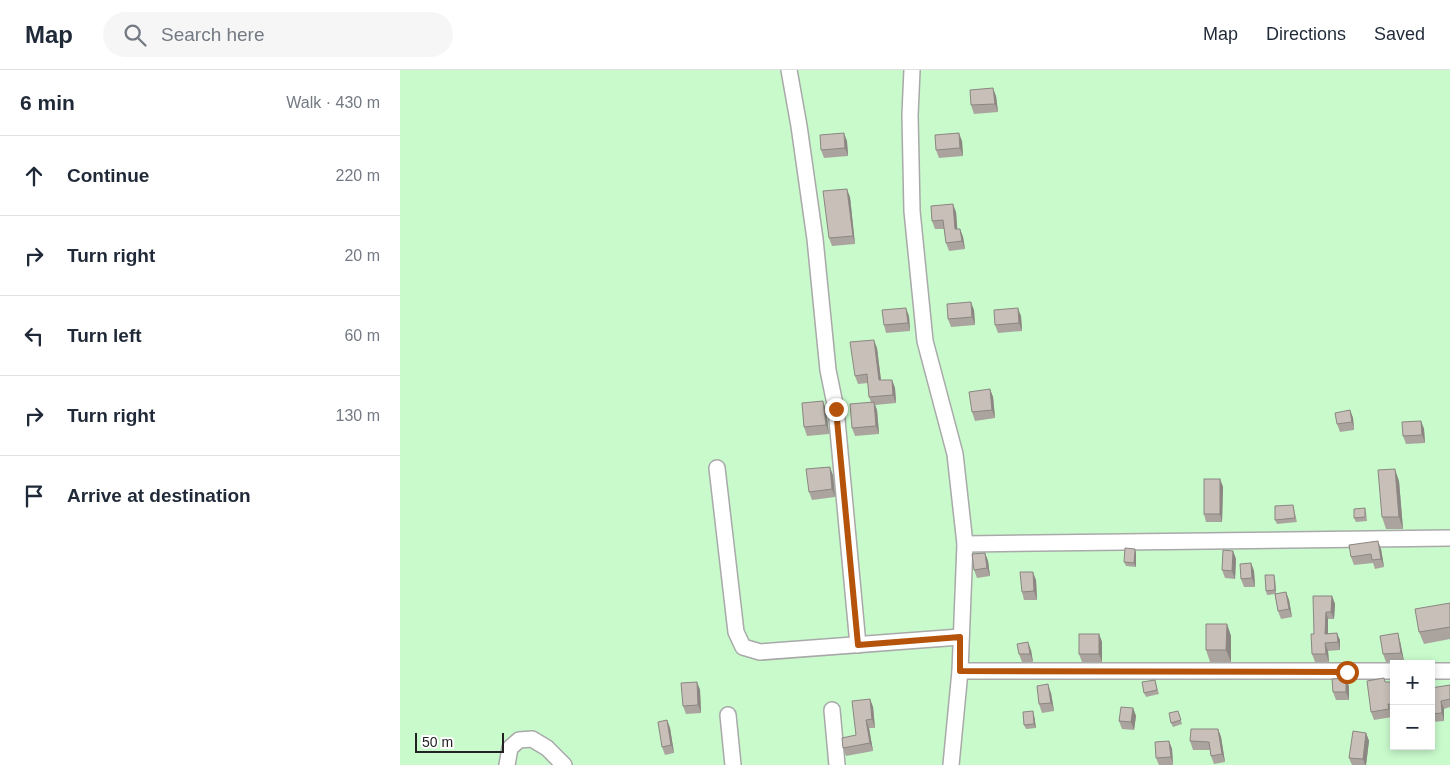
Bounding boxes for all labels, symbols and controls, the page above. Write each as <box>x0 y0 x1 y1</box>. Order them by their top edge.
search box <box>103 12 453 57</box>
text: Map <box>25 21 73 48</box>
icon: search <box>121 21 149 49</box>
text: Search here <box>161 24 265 45</box>
text: Map <box>1203 24 1238 44</box>
text: Directions <box>1266 24 1346 44</box>
text: Saved <box>1374 24 1425 44</box>
text: 6 min <box>20 91 75 114</box>
text: Walk · 430 m <box>286 94 380 111</box>
icon: ahead <box>20 162 48 190</box>
text: Continue <box>67 165 149 186</box>
text: 220 m <box>336 167 380 184</box>
icon: right <box>20 242 48 270</box>
text: Turn right <box>67 245 155 266</box>
text: 20 m <box>344 247 380 264</box>
icon: left <box>20 322 48 350</box>
text: Turn left <box>67 325 142 346</box>
text: 60 m <box>344 327 380 344</box>
route end <box>825 398 848 421</box>
icon: right <box>20 402 48 430</box>
text: Turn right <box>67 405 155 426</box>
text: 130 m <box>336 407 380 424</box>
icon: arrive <box>20 482 48 510</box>
text: Arrive at destination <box>67 485 251 506</box>
map controls <box>1390 660 1435 750</box>
button: + <box>1390 660 1435 705</box>
route start <box>1336 661 1359 684</box>
button: − <box>1390 705 1435 750</box>
scale bar <box>415 730 504 753</box>
text: 50 m <box>422 734 453 750</box>

